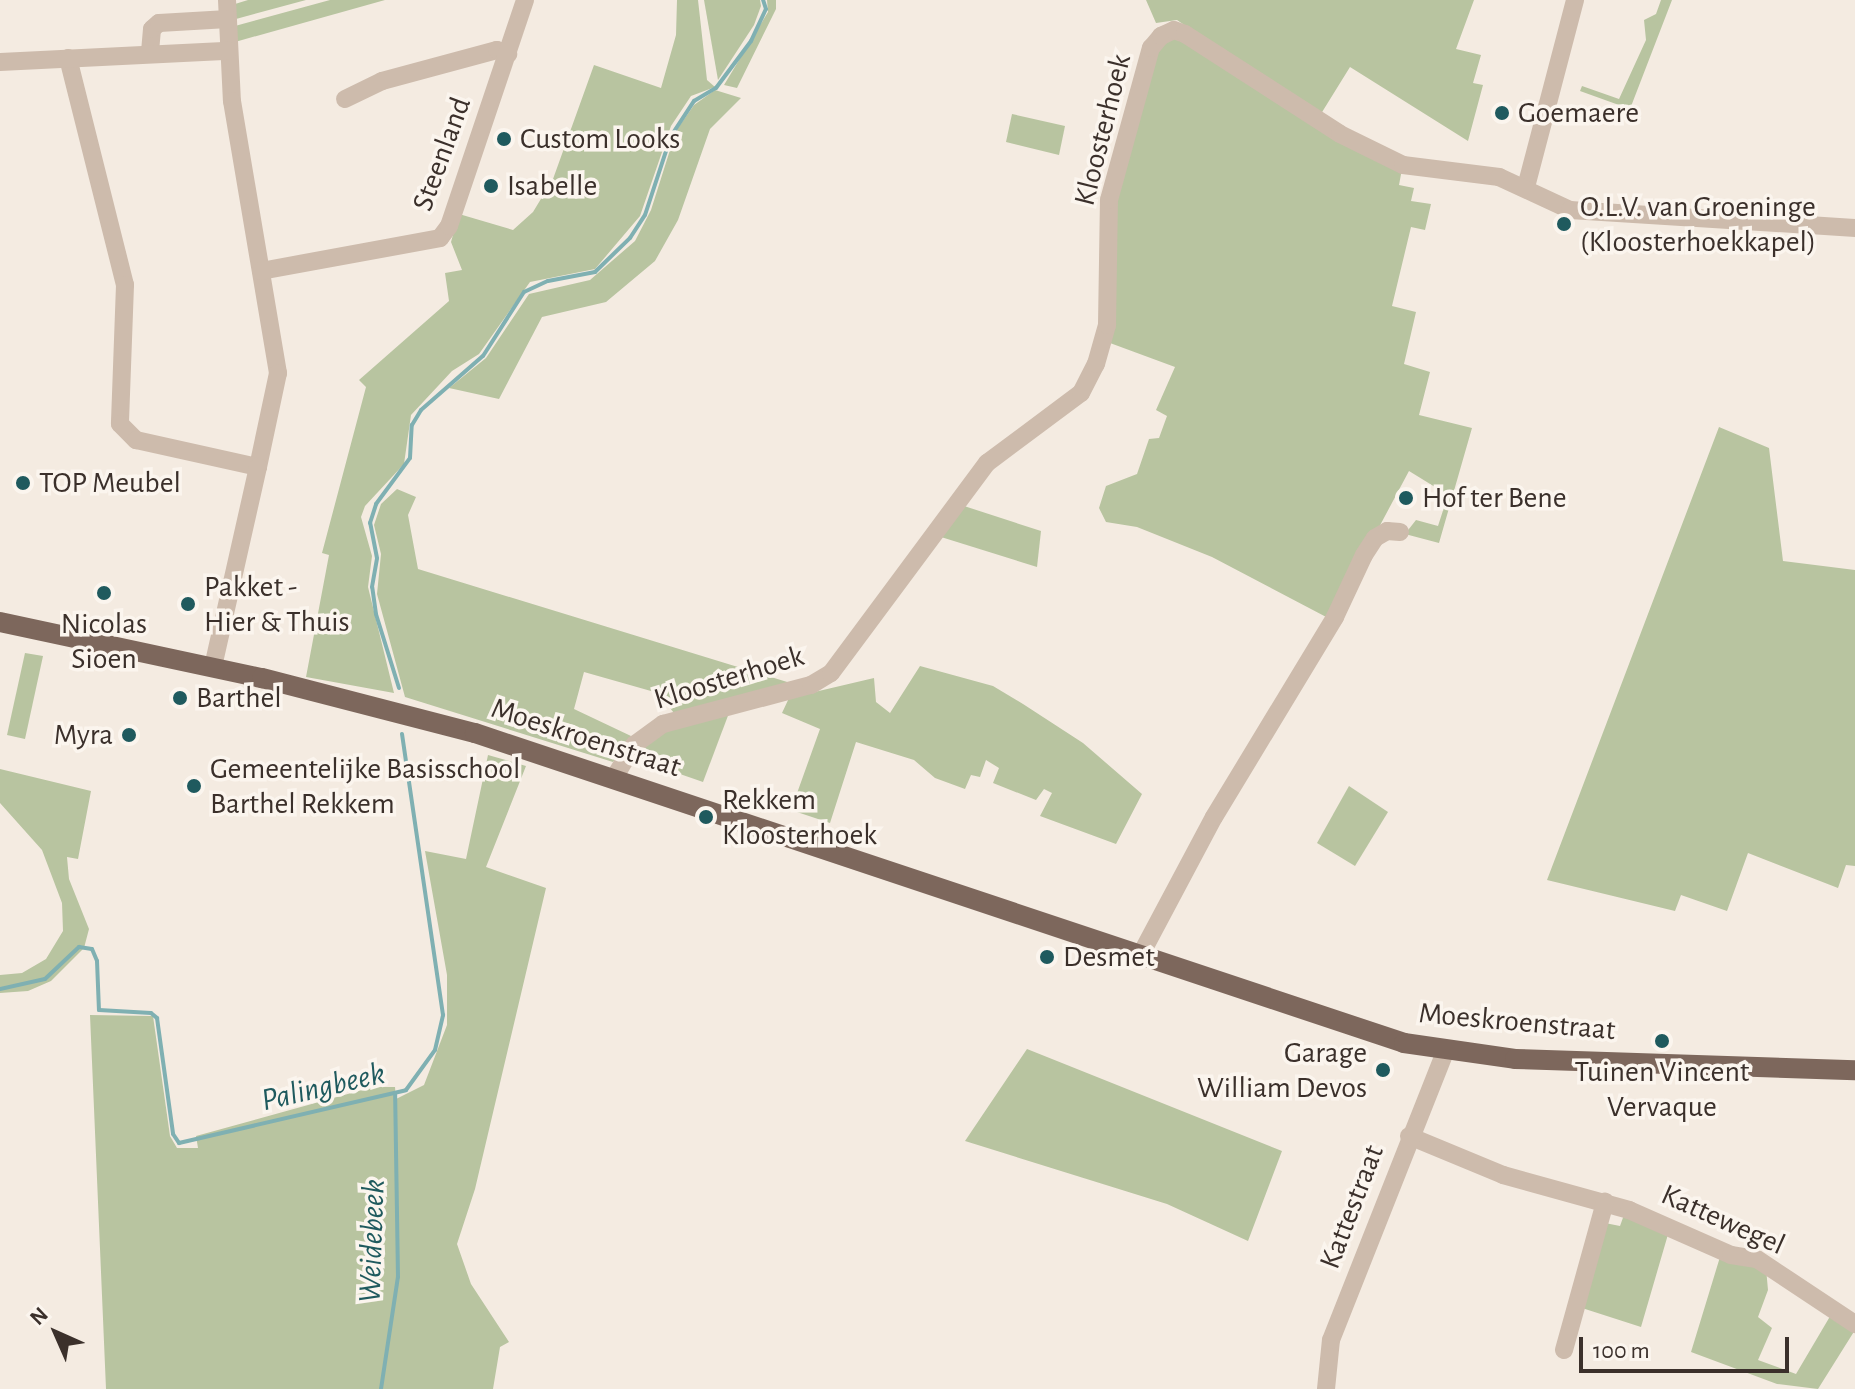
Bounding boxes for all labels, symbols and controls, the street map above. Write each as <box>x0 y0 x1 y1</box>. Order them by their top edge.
street label: Kloosterhoek <box>1067 50 1139 210</box>
street label: Steenland <box>405 92 479 216</box>
place label: Goemaere <box>1518 95 1639 131</box>
marker: Goemaere <box>1493 104 1511 122</box>
place label: Custom Looks <box>520 121 680 157</box>
marker: Custom Looks <box>495 130 513 148</box>
place label: Isabelle <box>507 168 597 204</box>
marker: Isabelle <box>482 177 500 195</box>
place label: O.L.V. van Groeninge (Kloosterhoekkapel) <box>1580 189 1816 260</box>
marker: O.L.V. van Groeninge (Kloosterhoekkapel) <box>1555 215 1573 233</box>
place label: TOP Meubel <box>39 465 181 501</box>
marker: TOP Meubel <box>14 474 32 492</box>
place label: Hof ter Bene <box>1422 480 1567 516</box>
marker: Hof ter Bene <box>1397 489 1415 507</box>
place label: Pakket - Hier & Thuis <box>204 569 350 640</box>
marker: Nicolas Sioen <box>95 584 113 602</box>
marker: Pakket - Hier & Thuis <box>179 595 197 613</box>
place label: Nicolas Sioen <box>61 606 147 676</box>
street label: Kloosterhoek <box>650 638 808 718</box>
place label: Barthel <box>196 680 282 716</box>
marker: Barthel <box>171 689 189 707</box>
street label: Moeskroenstraat <box>487 690 685 786</box>
place label: Myra <box>54 717 113 753</box>
marker: Myra <box>120 726 138 744</box>
place label: Gemeentelijke Basisschool Barthel Rekkem <box>210 751 520 822</box>
marker: Gemeentelijke Basisschool Barthel Rekkem <box>185 777 203 795</box>
place label: Rekkem Kloosterhoek <box>722 782 877 852</box>
marker: Rekkem Kloosterhoek <box>697 808 715 826</box>
place label: Desmet <box>1063 939 1155 975</box>
marker: Desmet <box>1038 948 1056 966</box>
street label: Moeskroenstraat <box>1417 995 1617 1049</box>
marker: Tuinen Vincent Vervaque <box>1653 1032 1671 1050</box>
place label: Garage William Devos <box>1197 1035 1367 1106</box>
water label: Palingbeek <box>257 1054 389 1120</box>
place label: Tuinen Vincent Vervaque <box>1575 1054 1749 1124</box>
marker: Garage William Devos <box>1374 1061 1392 1079</box>
street label: Kattestraat <box>1312 1140 1392 1274</box>
street label: Kattewegel <box>1656 1177 1790 1263</box>
water label: Weidebeek <box>351 1178 393 1304</box>
north arrow <box>16 1293 96 1373</box>
text: N <box>26 1303 52 1329</box>
scale bar <box>1583 1321 1793 1371</box>
text: 100 m <box>1593 1339 1650 1363</box>

